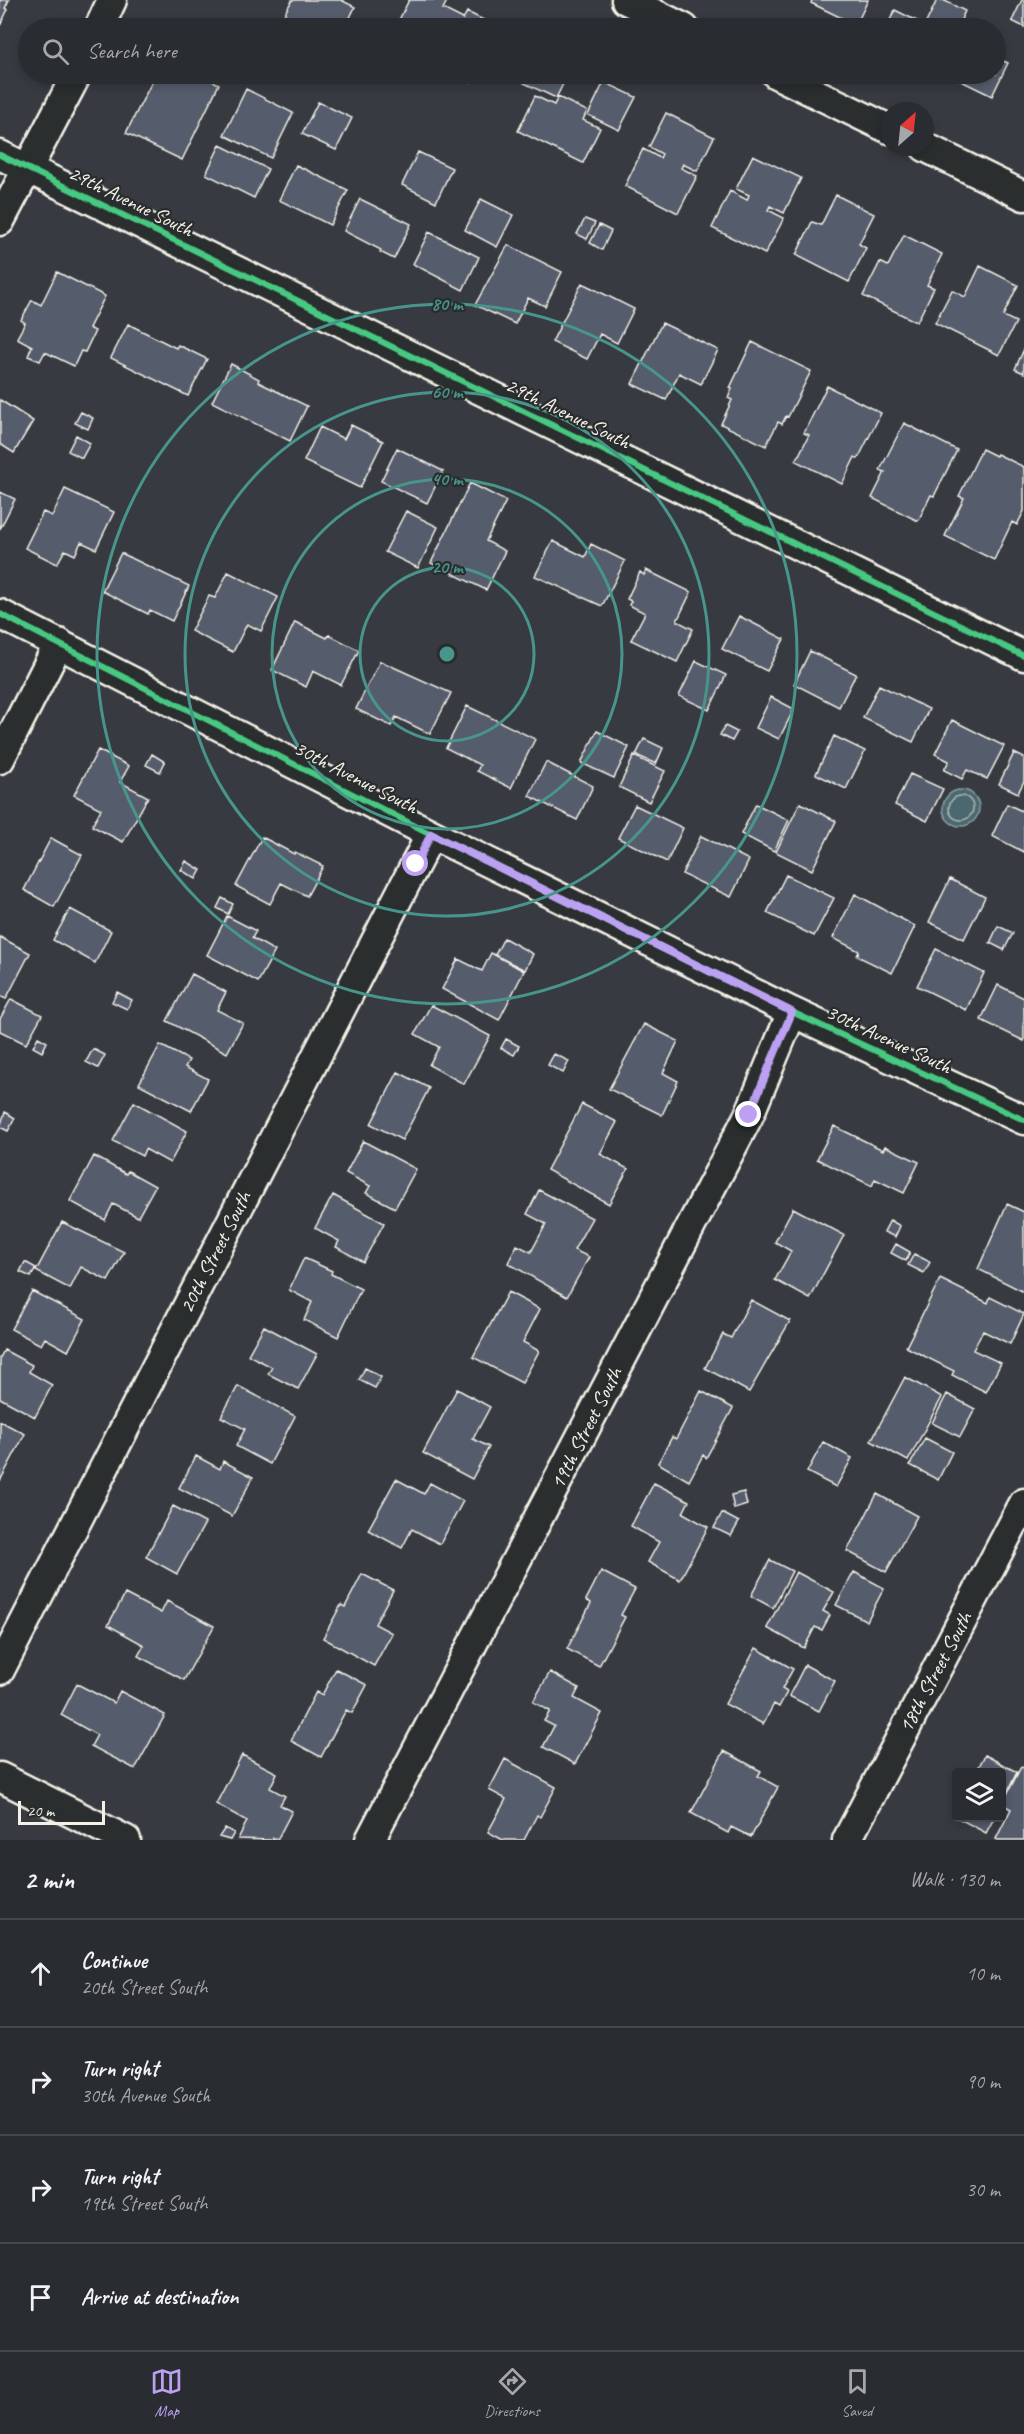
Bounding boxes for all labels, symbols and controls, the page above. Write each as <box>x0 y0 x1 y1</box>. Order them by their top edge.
search box <box>18 18 1006 84</box>
icon: search <box>39 35 72 68</box>
text: Search here <box>87 37 177 65</box>
north arrow <box>880 102 934 156</box>
street label: 29th Avenue South <box>64 160 199 243</box>
text: 80 m <box>432 293 464 315</box>
street label: 29th Avenue South <box>501 372 636 455</box>
text: 60 m <box>431 381 464 403</box>
text: 40 m <box>432 468 464 490</box>
text: 20 m <box>432 556 464 578</box>
centre of rings <box>437 644 457 664</box>
street label: 30th Avenue South <box>290 735 424 820</box>
route start <box>402 850 428 876</box>
street label: 30th Avenue South <box>822 999 957 1080</box>
route end <box>735 1101 761 1127</box>
street label: 20th Street South <box>173 1186 257 1317</box>
street label: 19th Street South <box>544 1362 628 1493</box>
street label: 18th Street South <box>892 1606 978 1737</box>
map controls <box>952 1768 1006 1822</box>
button: layers <box>952 1768 1006 1822</box>
scale bar <box>18 1798 105 1826</box>
text: 20 m <box>27 1801 54 1821</box>
text: 2 min <box>24 1863 74 1896</box>
text: Walk · 130 m <box>910 1867 1000 1892</box>
text: Continue <box>81 1947 147 1975</box>
icon: ahead <box>24 1957 57 1990</box>
text: 10 m <box>966 1961 1000 1986</box>
text: 20th Street South <box>81 1975 208 2000</box>
text: Turn right <box>81 2055 158 2083</box>
icon: right <box>24 2065 57 2098</box>
text: 90 m <box>966 2069 1000 2094</box>
text: 30th Avenue South <box>81 2083 210 2108</box>
text: Turn right <box>81 2163 158 2191</box>
icon: right <box>24 2173 57 2206</box>
text: 30 m <box>966 2177 1000 2202</box>
text: 19th Street South <box>81 2191 208 2216</box>
icon: arrive <box>24 2281 57 2314</box>
text: Arrive at destination <box>81 2283 238 2311</box>
tab: Map <box>150 2365 183 2421</box>
tab: Directions <box>484 2365 540 2421</box>
tab: Saved <box>841 2365 874 2421</box>

